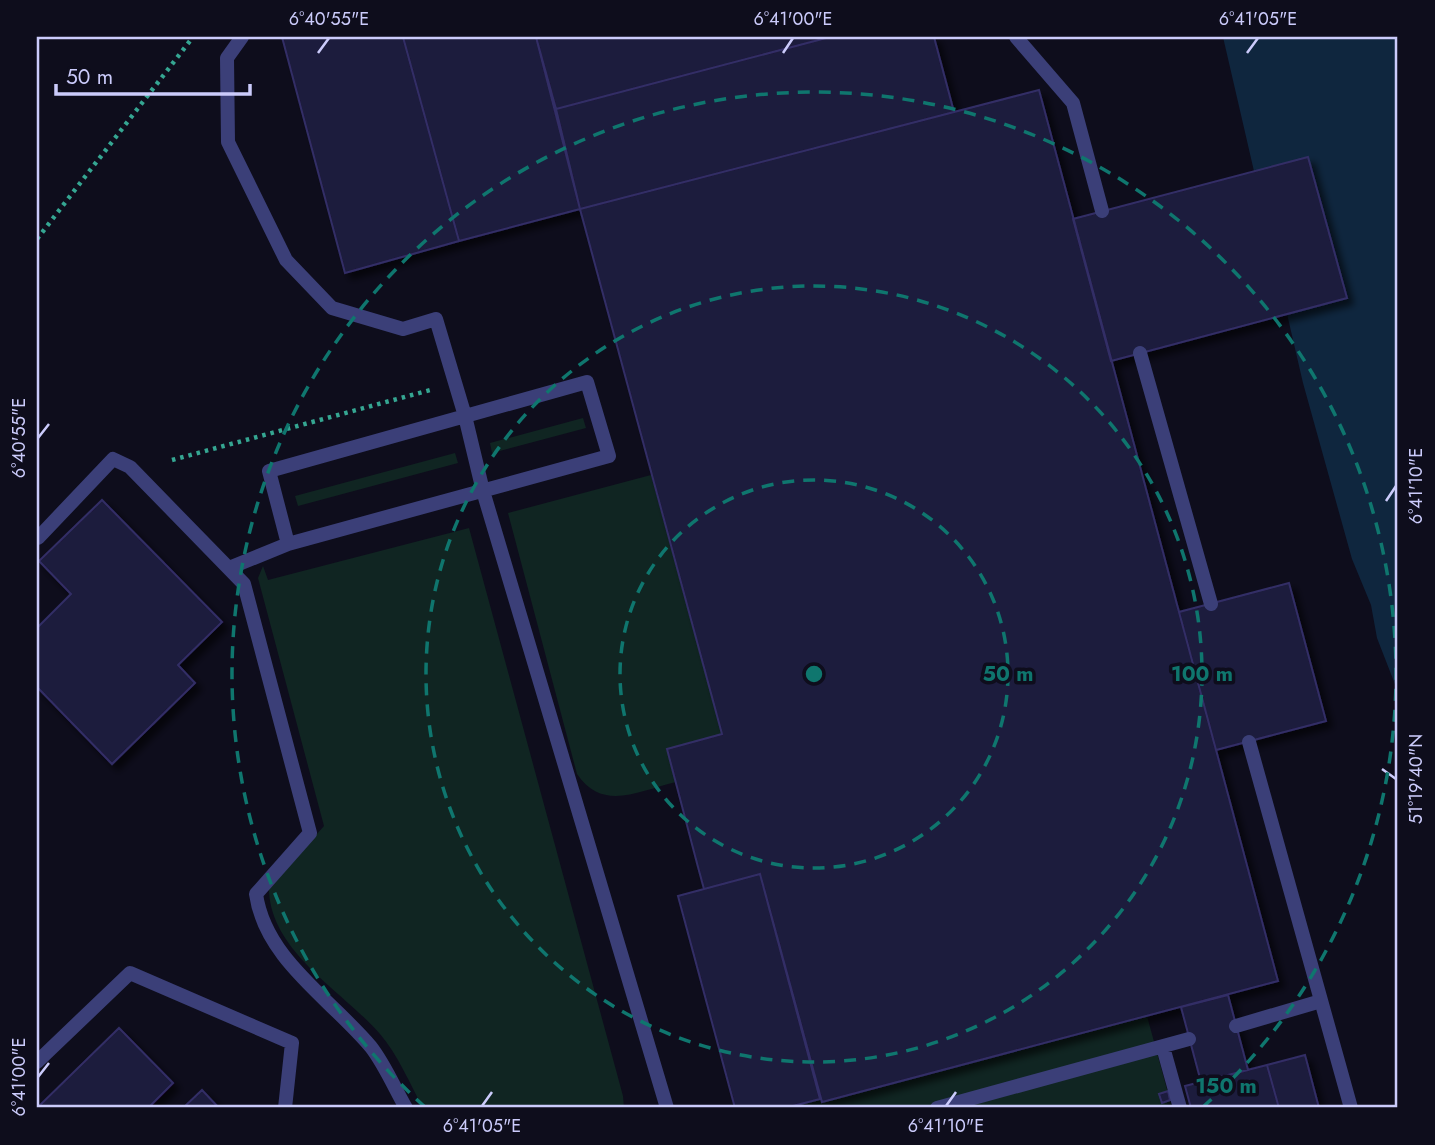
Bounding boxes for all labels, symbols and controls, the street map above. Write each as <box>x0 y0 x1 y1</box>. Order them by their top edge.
text: 6°40'55"E <box>289 6 369 32</box>
text: 6°41'00"E <box>754 6 832 32</box>
text: 6°41'05"E <box>1219 6 1297 32</box>
scale bar <box>56 52 250 96</box>
text: 50 m <box>66 62 113 92</box>
text: 6°40'55"E <box>6 398 32 478</box>
text: 6°41'10"E <box>1403 448 1429 524</box>
text: 50 m <box>983 659 1033 689</box>
text: 100 m <box>1171 659 1233 689</box>
centre of rings <box>802 662 826 686</box>
text: 51°19'40"N <box>1403 734 1429 824</box>
text: 6°41'00"E <box>6 1038 32 1116</box>
text: 150 m <box>1195 1071 1257 1101</box>
text: 6°41'05"E <box>443 1113 521 1139</box>
text: 6°41'10"E <box>908 1113 984 1139</box>

